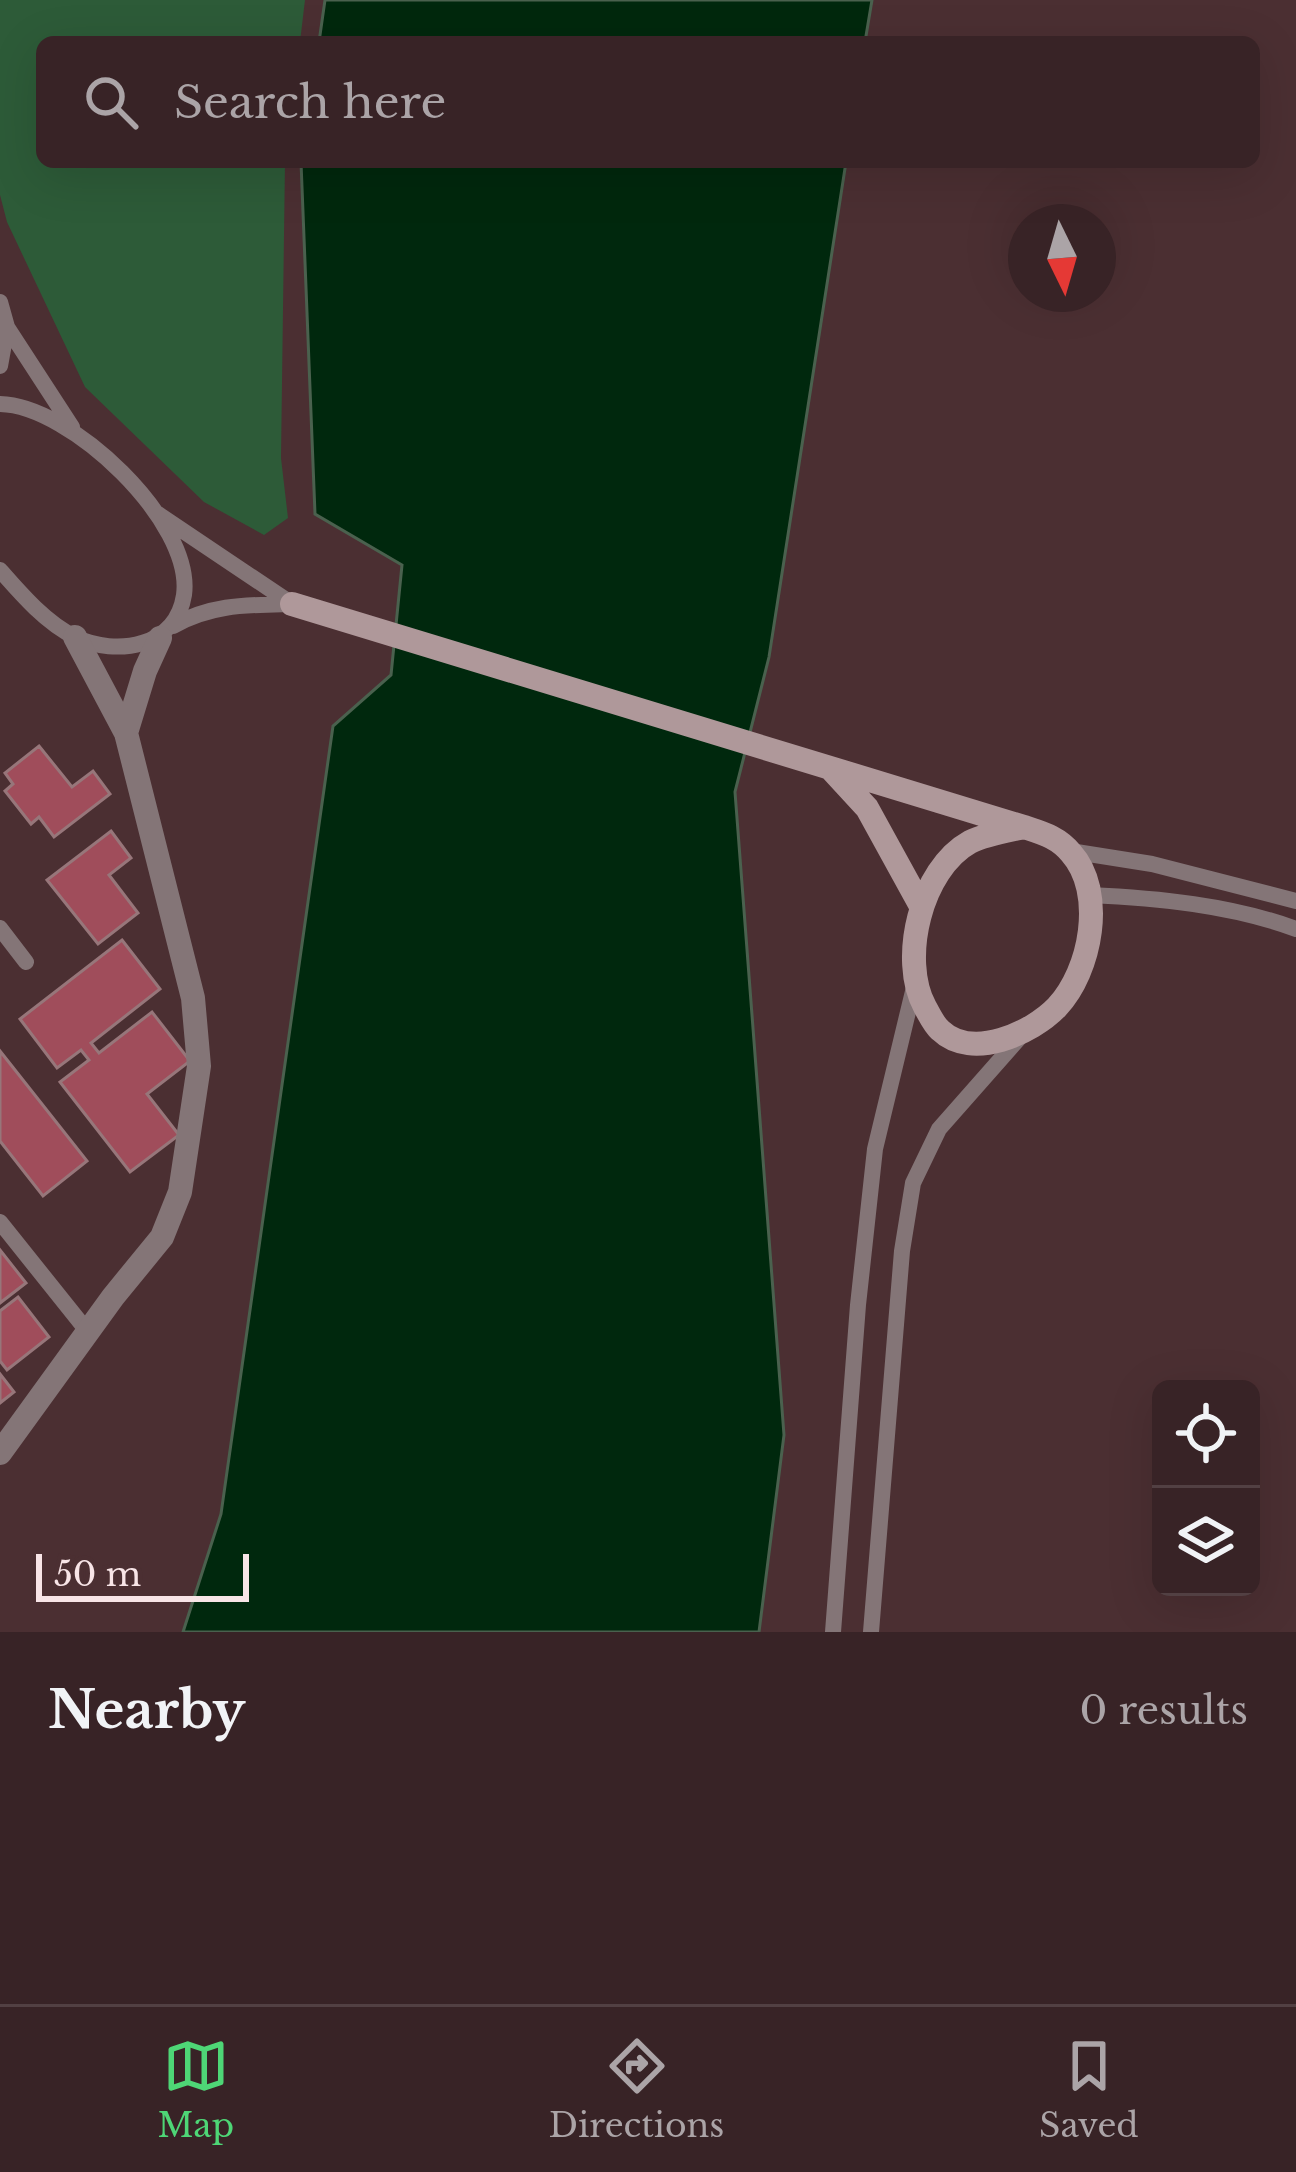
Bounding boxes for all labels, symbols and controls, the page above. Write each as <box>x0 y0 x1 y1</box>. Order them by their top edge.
search box <box>36 36 1260 168</box>
icon: search <box>78 69 144 135</box>
text: Search here <box>174 74 446 130</box>
north arrow <box>1008 204 1116 312</box>
map controls <box>1152 1380 1260 1596</box>
button: locate <box>1152 1380 1260 1488</box>
button: layers <box>1152 1488 1260 1596</box>
scale bar <box>36 1548 249 1601</box>
text: 50 m <box>54 1554 141 1595</box>
text: Nearby <box>48 1679 245 1742</box>
text: 0 results <box>1079 1686 1248 1735</box>
tab: Map <box>157 2033 234 2146</box>
tab: Directions <box>549 2033 724 2146</box>
tab: Saved <box>1039 2033 1139 2146</box>

